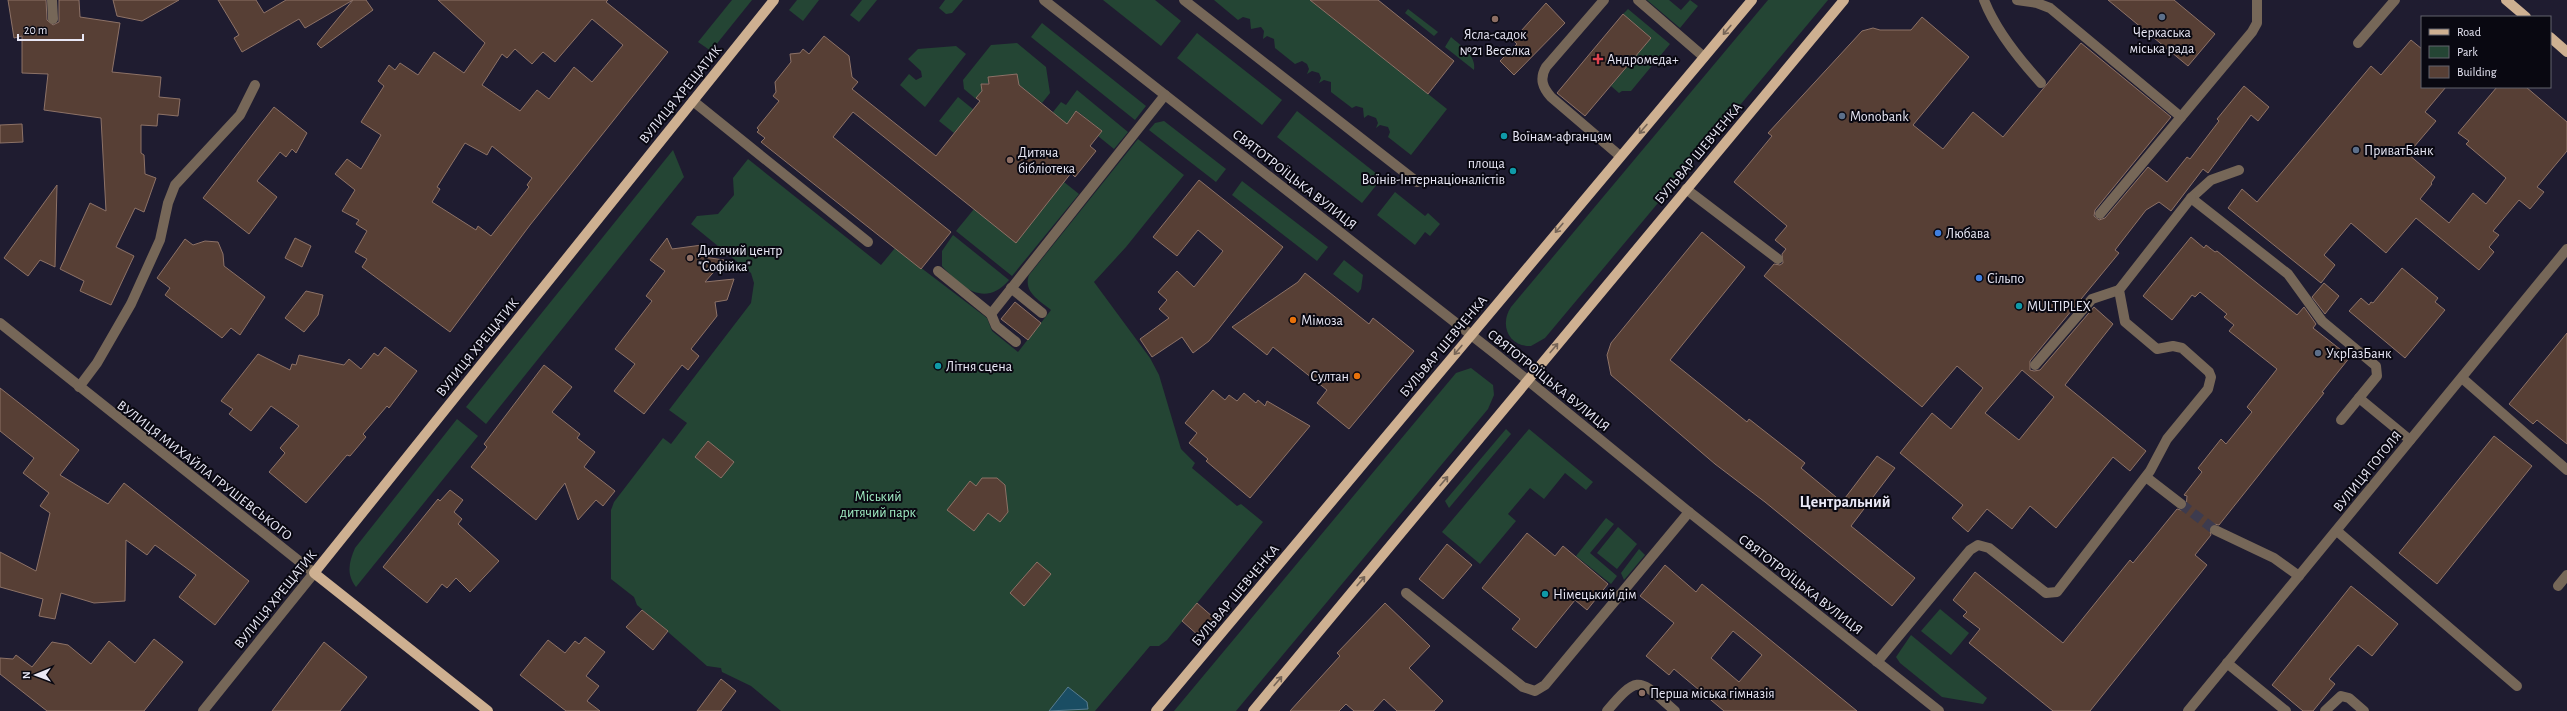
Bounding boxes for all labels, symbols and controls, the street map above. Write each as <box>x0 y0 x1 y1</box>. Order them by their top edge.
marker: Черкаська міська рада <box>2157 12 2167 22</box>
marker: Ясла-садок №21 Веселка <box>1490 14 1500 24</box>
scale bar <box>18 16 83 42</box>
legend <box>2421 16 2551 88</box>
text: 20 m <box>24 24 47 36</box>
one-way arrow <box>1722 25 1731 35</box>
place label: Черкаська міська рада <box>2129 26 2195 56</box>
text: Road <box>2457 26 2481 38</box>
place label: Ясла-садок №21 Веселка <box>1460 28 1531 58</box>
street label: ВУЛИЦЯ ХРЕЩАТИК <box>637 43 725 146</box>
text: Park <box>2457 46 2478 58</box>
marker: Андромеда+ <box>1592 53 1604 65</box>
place label: Андромеда+ <box>1607 53 1679 67</box>
text: Building <box>2457 66 2497 78</box>
street label: БУЛЬВАР ШЕВЧЕНКА <box>1652 100 1745 207</box>
place label: Monobank <box>1850 110 1909 124</box>
marker: Monobank <box>1837 111 1847 121</box>
one-way arrow <box>1638 124 1647 134</box>
street label: СВЯТОТРОЇЦЬКА ВУЛИЦЯ <box>1230 126 1360 232</box>
place label: Воїнам-афганцям <box>1512 130 1612 144</box>
marker: Воїнам-афганцям <box>1499 131 1509 141</box>
place label: ПриватБанк <box>2364 144 2434 158</box>
marker: ПриватБанк <box>2351 145 2361 155</box>
place label: Дитяча бібліотека <box>1018 146 1076 176</box>
marker: Дитяча бібліотека <box>1005 155 1015 165</box>
place label: площа Воїнів-Інтернаціоналістів <box>1361 157 1506 187</box>
marker: площа Воїнів-Інтернаціоналістів <box>1508 166 1518 176</box>
one-way arrow <box>1554 223 1563 234</box>
place label: Любава <box>1946 227 1990 241</box>
marker: Любава <box>1933 228 1943 238</box>
place label: Дитячий центр "Софійка" <box>698 244 782 274</box>
marker: Дитячий центр "Софійка" <box>685 253 695 263</box>
place label: Сільпо <box>1987 272 2024 286</box>
marker: Сільпо <box>1974 273 1984 283</box>
street label: БУЛЬВАР ШЕВЧЕНКА <box>1397 293 1490 400</box>
street label: ВУЛИЦЯ ХРЕЩАТИК <box>434 296 522 399</box>
place label: MULTIPLEX <box>2027 300 2091 314</box>
marker: MULTIPLEX <box>2014 301 2024 311</box>
place label: Мімоза <box>1301 314 1344 328</box>
marker: Мімоза <box>1288 315 1298 325</box>
street label: СВЯТОТРОЇЦЬКА ВУЛИЦЯ <box>1484 326 1614 434</box>
one-way arrow <box>1549 343 1558 354</box>
one-way arrow <box>1453 345 1463 355</box>
place label: УкрГазБанк <box>2326 347 2392 361</box>
marker: УкрГазБанк <box>2313 348 2323 358</box>
place label: Літня сцена <box>946 360 1013 374</box>
marker: Літня сцена <box>933 361 943 371</box>
place label: Султан <box>1310 370 1349 384</box>
marker: Султан <box>1352 371 1362 381</box>
street label: ВУЛИЦЯ МИХАЙЛА ГРУШЕВСЬКОГО <box>114 397 295 543</box>
street label: ВУЛИЦЯ ГОГОЛЯ <box>2331 429 2405 515</box>
one-way arrow <box>1439 476 1448 486</box>
park label: Міський дитячий парк <box>840 490 917 520</box>
district label: Центральний <box>1799 494 1891 510</box>
street label: СВЯТОТРОЇЦЬКА ВУЛИЦЯ <box>1736 531 1866 637</box>
street label: БУЛЬВАР ШЕВЧЕНКА <box>1189 542 1282 649</box>
street label: ВУЛИЦЯ ХРЕЩАТИК <box>232 548 320 651</box>
one-way arrow <box>1357 576 1366 587</box>
place label: Німецький дім <box>1553 588 1637 602</box>
marker: Німецький дім <box>1540 589 1550 599</box>
north arrow <box>16 655 56 695</box>
text: N <box>21 671 32 679</box>
one-way arrow <box>1273 676 1282 686</box>
place label: Перша міська гімназія <box>1650 687 1775 701</box>
marker: Перша міська гімназія <box>1637 688 1647 698</box>

